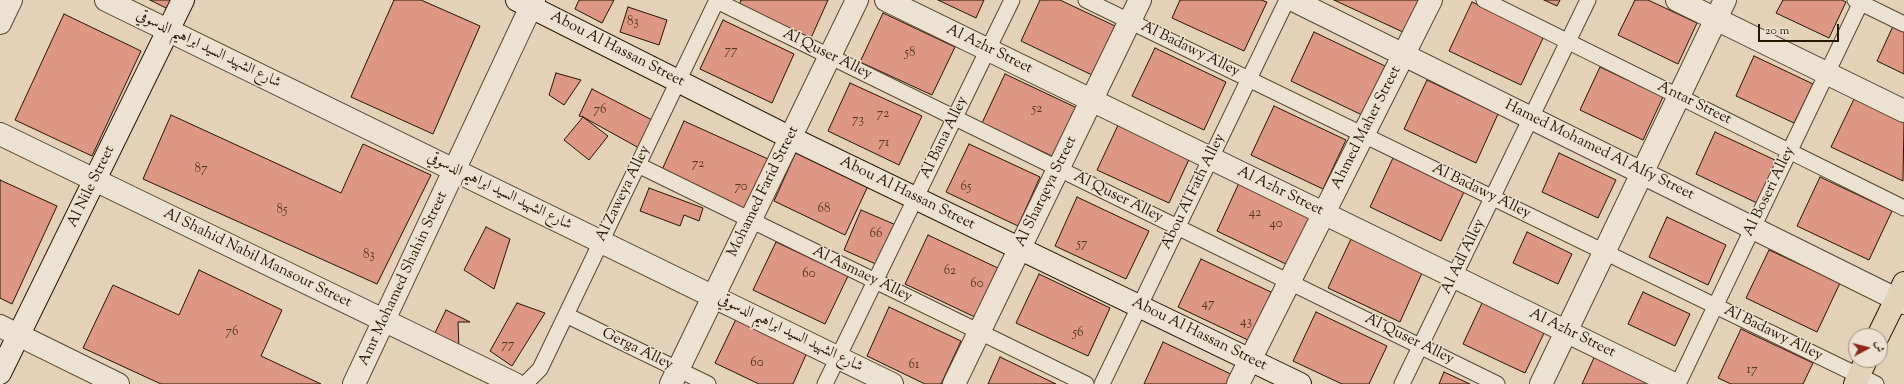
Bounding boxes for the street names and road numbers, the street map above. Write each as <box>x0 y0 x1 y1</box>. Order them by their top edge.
street label: شارع الشهيد السيد ابراهيم الدسوقي <box>133 7 283 93</box>
street label: Abou Al Hassan Street <box>547 8 687 92</box>
street label: Al Badawy Alley <box>1138 18 1242 82</box>
street label: Al Azhr Street <box>943 21 1035 79</box>
street label: Al Quser Alley <box>779 26 875 84</box>
street label: Ahmed Maher Street <box>1328 63 1406 193</box>
street label: Antar Street <box>1654 78 1734 130</box>
street label: Al Bana Alley <box>917 94 973 182</box>
street label: Hamed Mohamed Al Alfy Street <box>1501 97 1697 205</box>
street label: Mohamed Farid Street <box>724 124 804 260</box>
street label: Abou Al Fath Alley <box>1158 131 1230 253</box>
street label: Al Sharqeya Street <box>1012 134 1082 250</box>
street label: Al Nile Street <box>64 143 120 231</box>
street label: Al Zaweya Alley <box>593 143 655 245</box>
street label: Al Boseri Alley <box>1740 144 1800 240</box>
street label: شارع الشهيد السيد ابراهيم الدسوقي <box>424 149 574 235</box>
street label: Abou Al Hassan Street <box>836 153 978 235</box>
street label: Al Badawy Alley <box>1429 160 1533 224</box>
street label: Al Azhr Street <box>1234 163 1326 221</box>
street label: Al Quser Alley <box>1070 169 1166 227</box>
street label: Amr Mohamed Shahin Street <box>356 189 452 369</box>
street label: Al Shahid Nabil Mansour Street <box>160 205 354 313</box>
street label: Al Adl Alley <box>1438 216 1490 298</box>
street label: Al Asmaey Alley <box>809 243 915 307</box>
street label: شارع الشهيد السيد ابراهيم الدسوقي <box>715 291 865 377</box>
street label: Abou Al Hassan Street <box>1128 294 1270 376</box>
street label: Al Badawy Alley <box>1721 302 1825 366</box>
street label: Al Azhr Street <box>1526 305 1618 363</box>
street label: Al Quser Alley <box>1361 311 1457 369</box>
street label: Gerga Alley <box>598 325 676 375</box>

